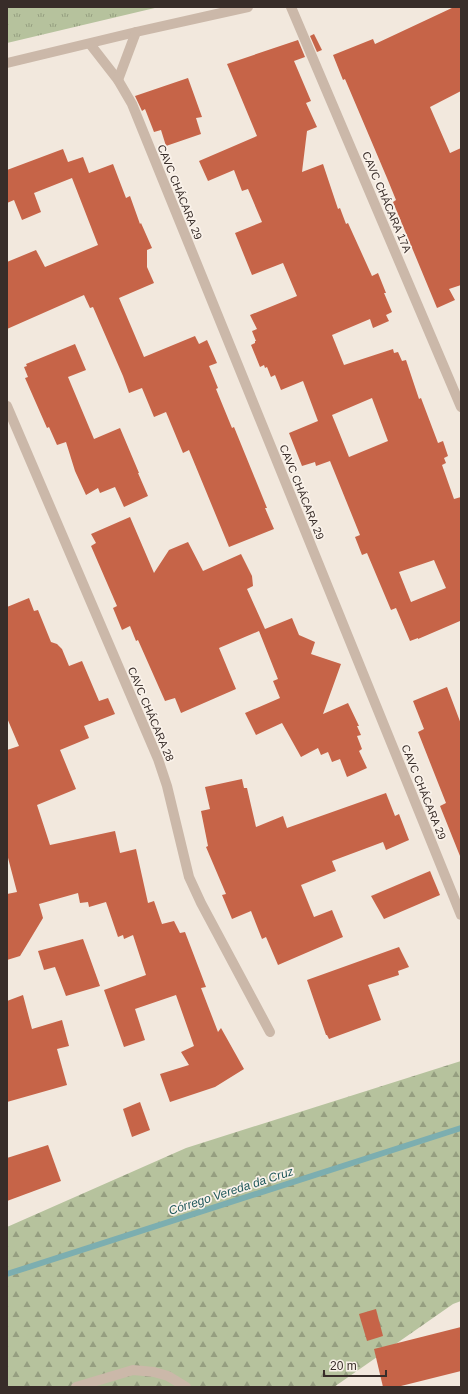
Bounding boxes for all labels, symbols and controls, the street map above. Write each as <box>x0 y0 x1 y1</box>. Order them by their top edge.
street label: CAVC CHÁCARA 29 <box>155 143 205 241</box>
street label: CAVC CHÁCARA 17A <box>360 150 414 255</box>
street label: CAVC CHÁCARA 29 <box>277 443 327 541</box>
street label: CAVC CHÁCARA 28 <box>126 665 176 763</box>
street label: CAVC CHÁCARA 29 <box>399 743 449 841</box>
water label: Córrego Vereda da Cruz <box>167 1164 295 1218</box>
scale bar <box>324 1352 386 1378</box>
text: 20 m <box>330 1359 357 1373</box>

